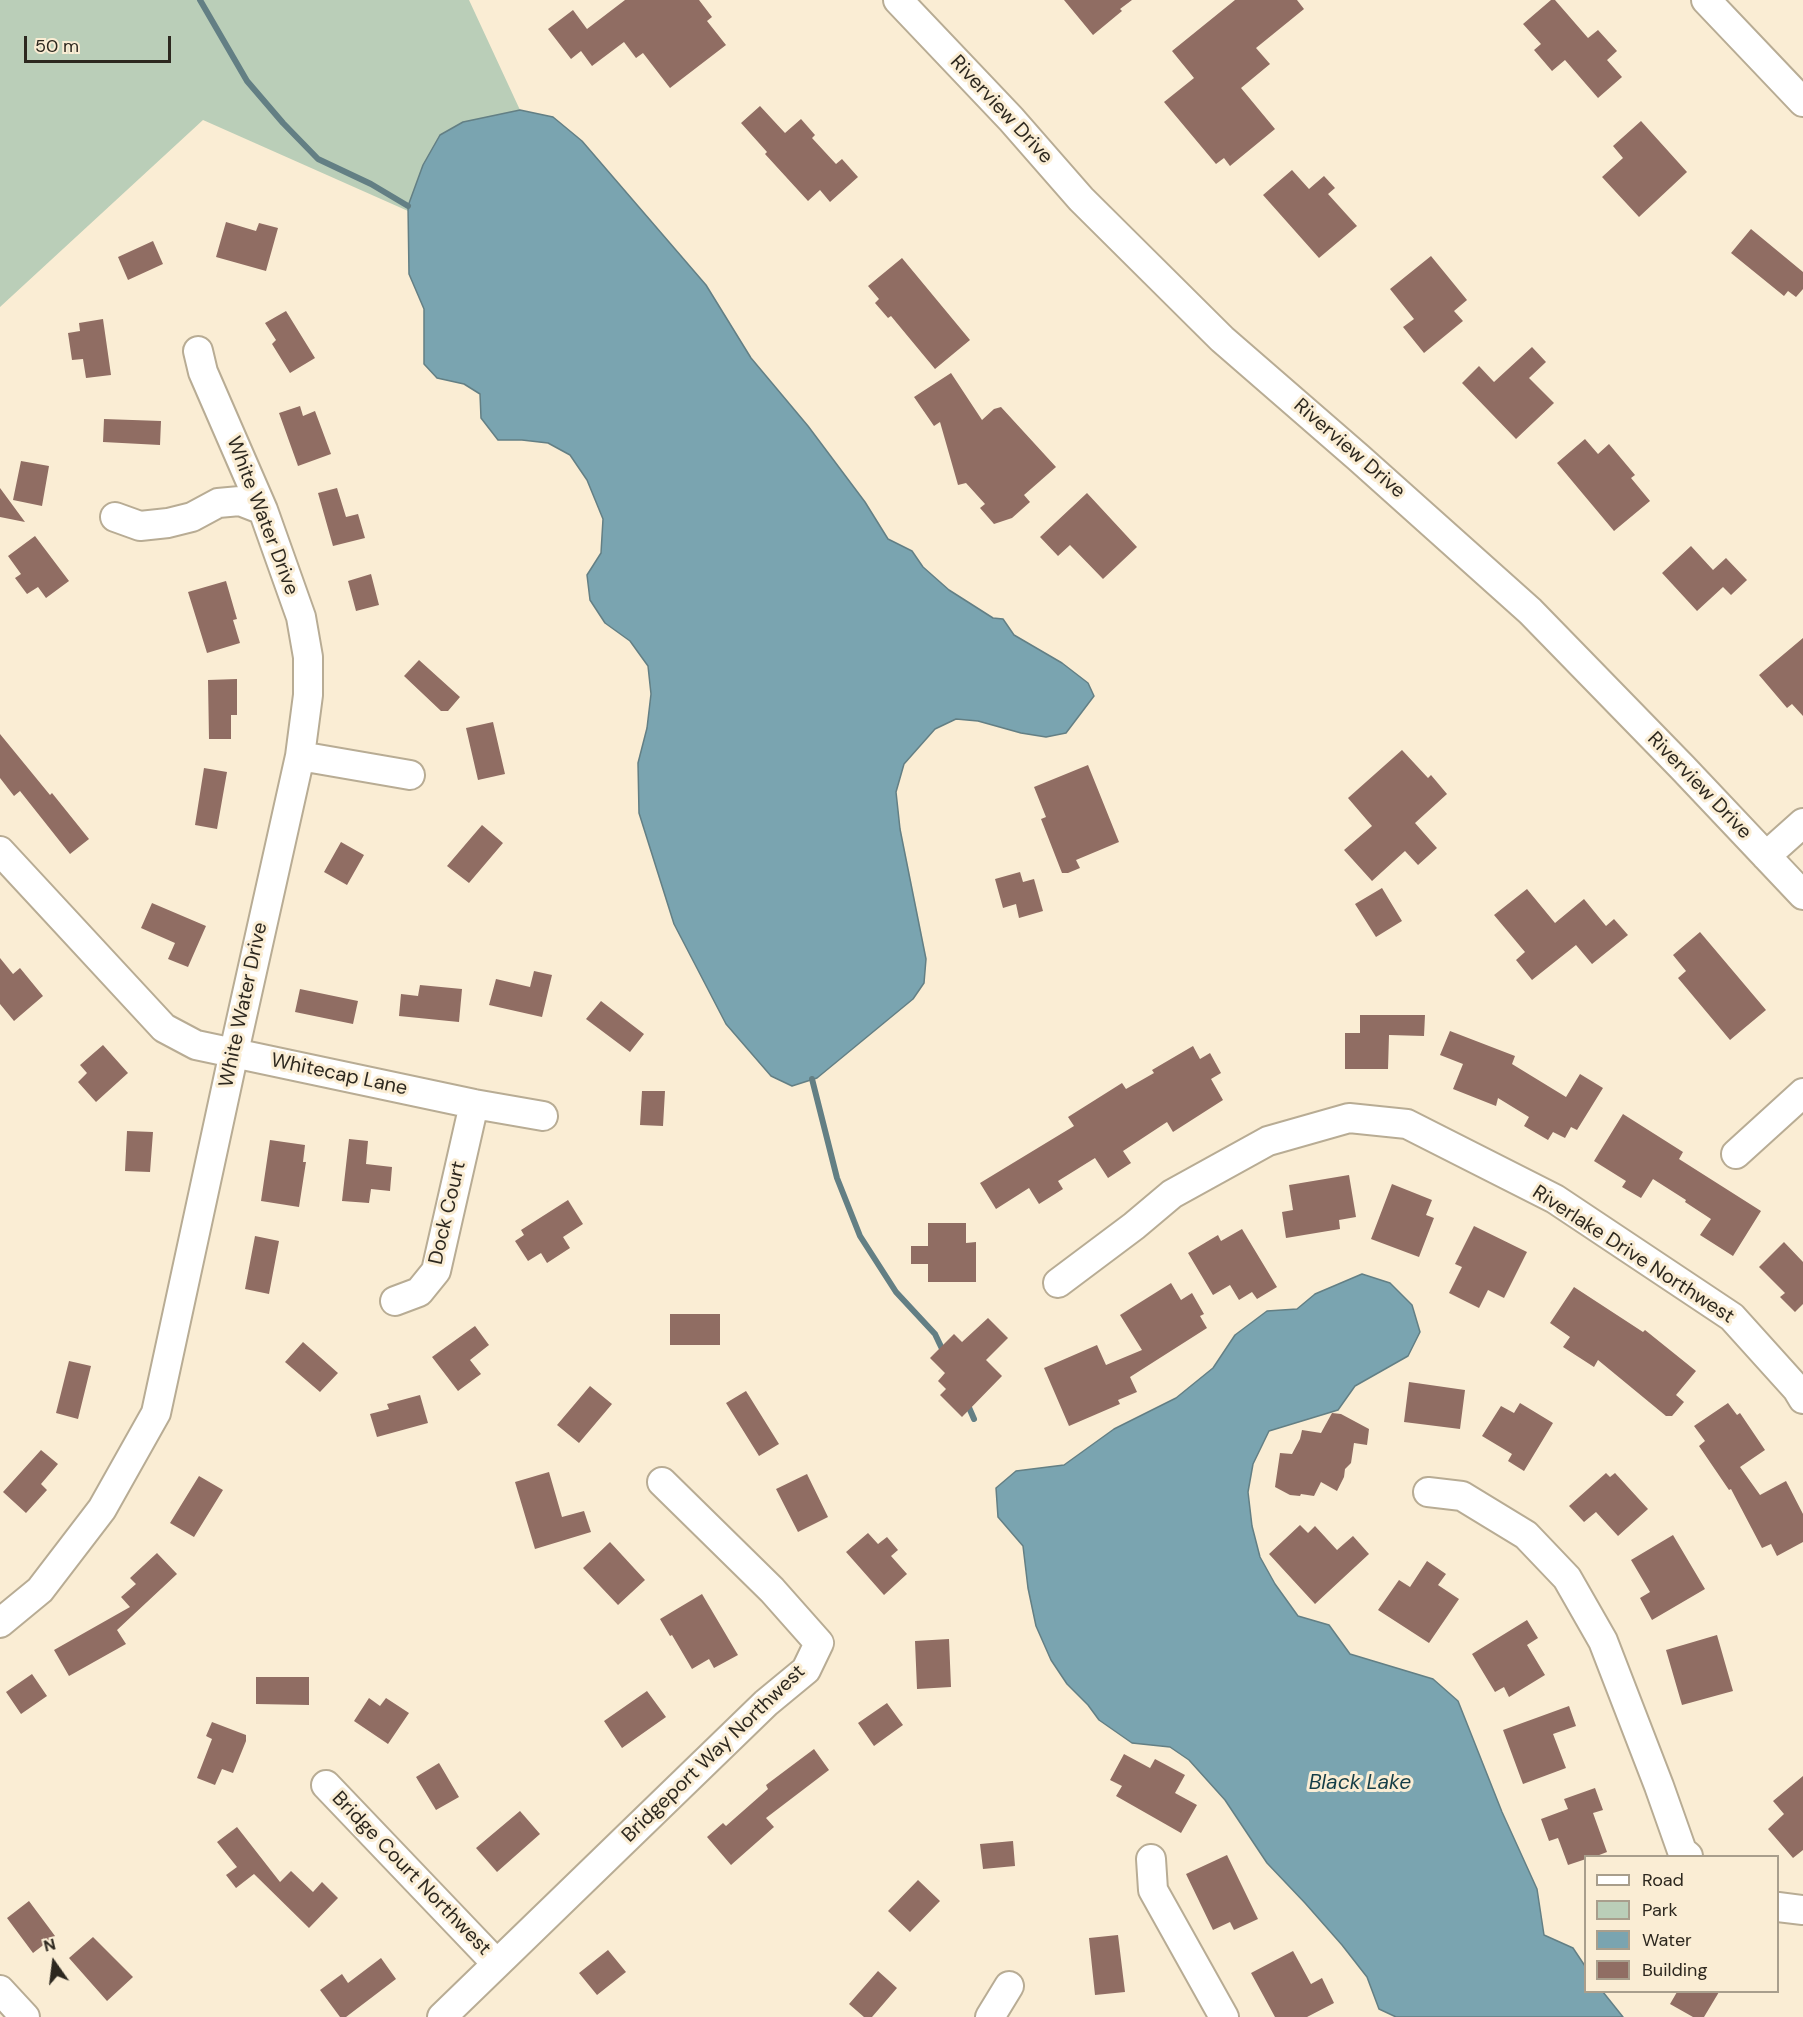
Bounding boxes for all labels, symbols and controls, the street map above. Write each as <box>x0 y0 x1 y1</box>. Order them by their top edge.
scale bar <box>27 24 174 62</box>
text: 50 m <box>35 34 79 58</box>
street label: Riverview Drive <box>945 51 1057 169</box>
street label: Riverview Drive <box>1288 394 1410 504</box>
street label: White Water Drive <box>221 433 303 599</box>
street label: Riverview Drive <box>1642 727 1756 845</box>
street label: White Water Drive <box>215 920 273 1090</box>
street label: Whitecap Lane <box>269 1049 409 1101</box>
street label: Dock Court <box>424 1159 472 1267</box>
street label: Riverlake Drive Northwest <box>1528 1181 1738 1329</box>
street label: Bridgeport Way Northwest <box>617 1660 811 1848</box>
water label: Black Lake <box>1309 1770 1411 1796</box>
street label: Bridge Court Northwest <box>326 1787 496 1961</box>
legend <box>1584 1855 1779 1993</box>
text: Road <box>1642 1868 1684 1892</box>
text: Park <box>1642 1898 1678 1922</box>
text: Water <box>1642 1928 1692 1952</box>
north arrow <box>24 1933 84 1993</box>
text: N <box>41 1933 58 1957</box>
text: Building <box>1642 1958 1707 1982</box>

